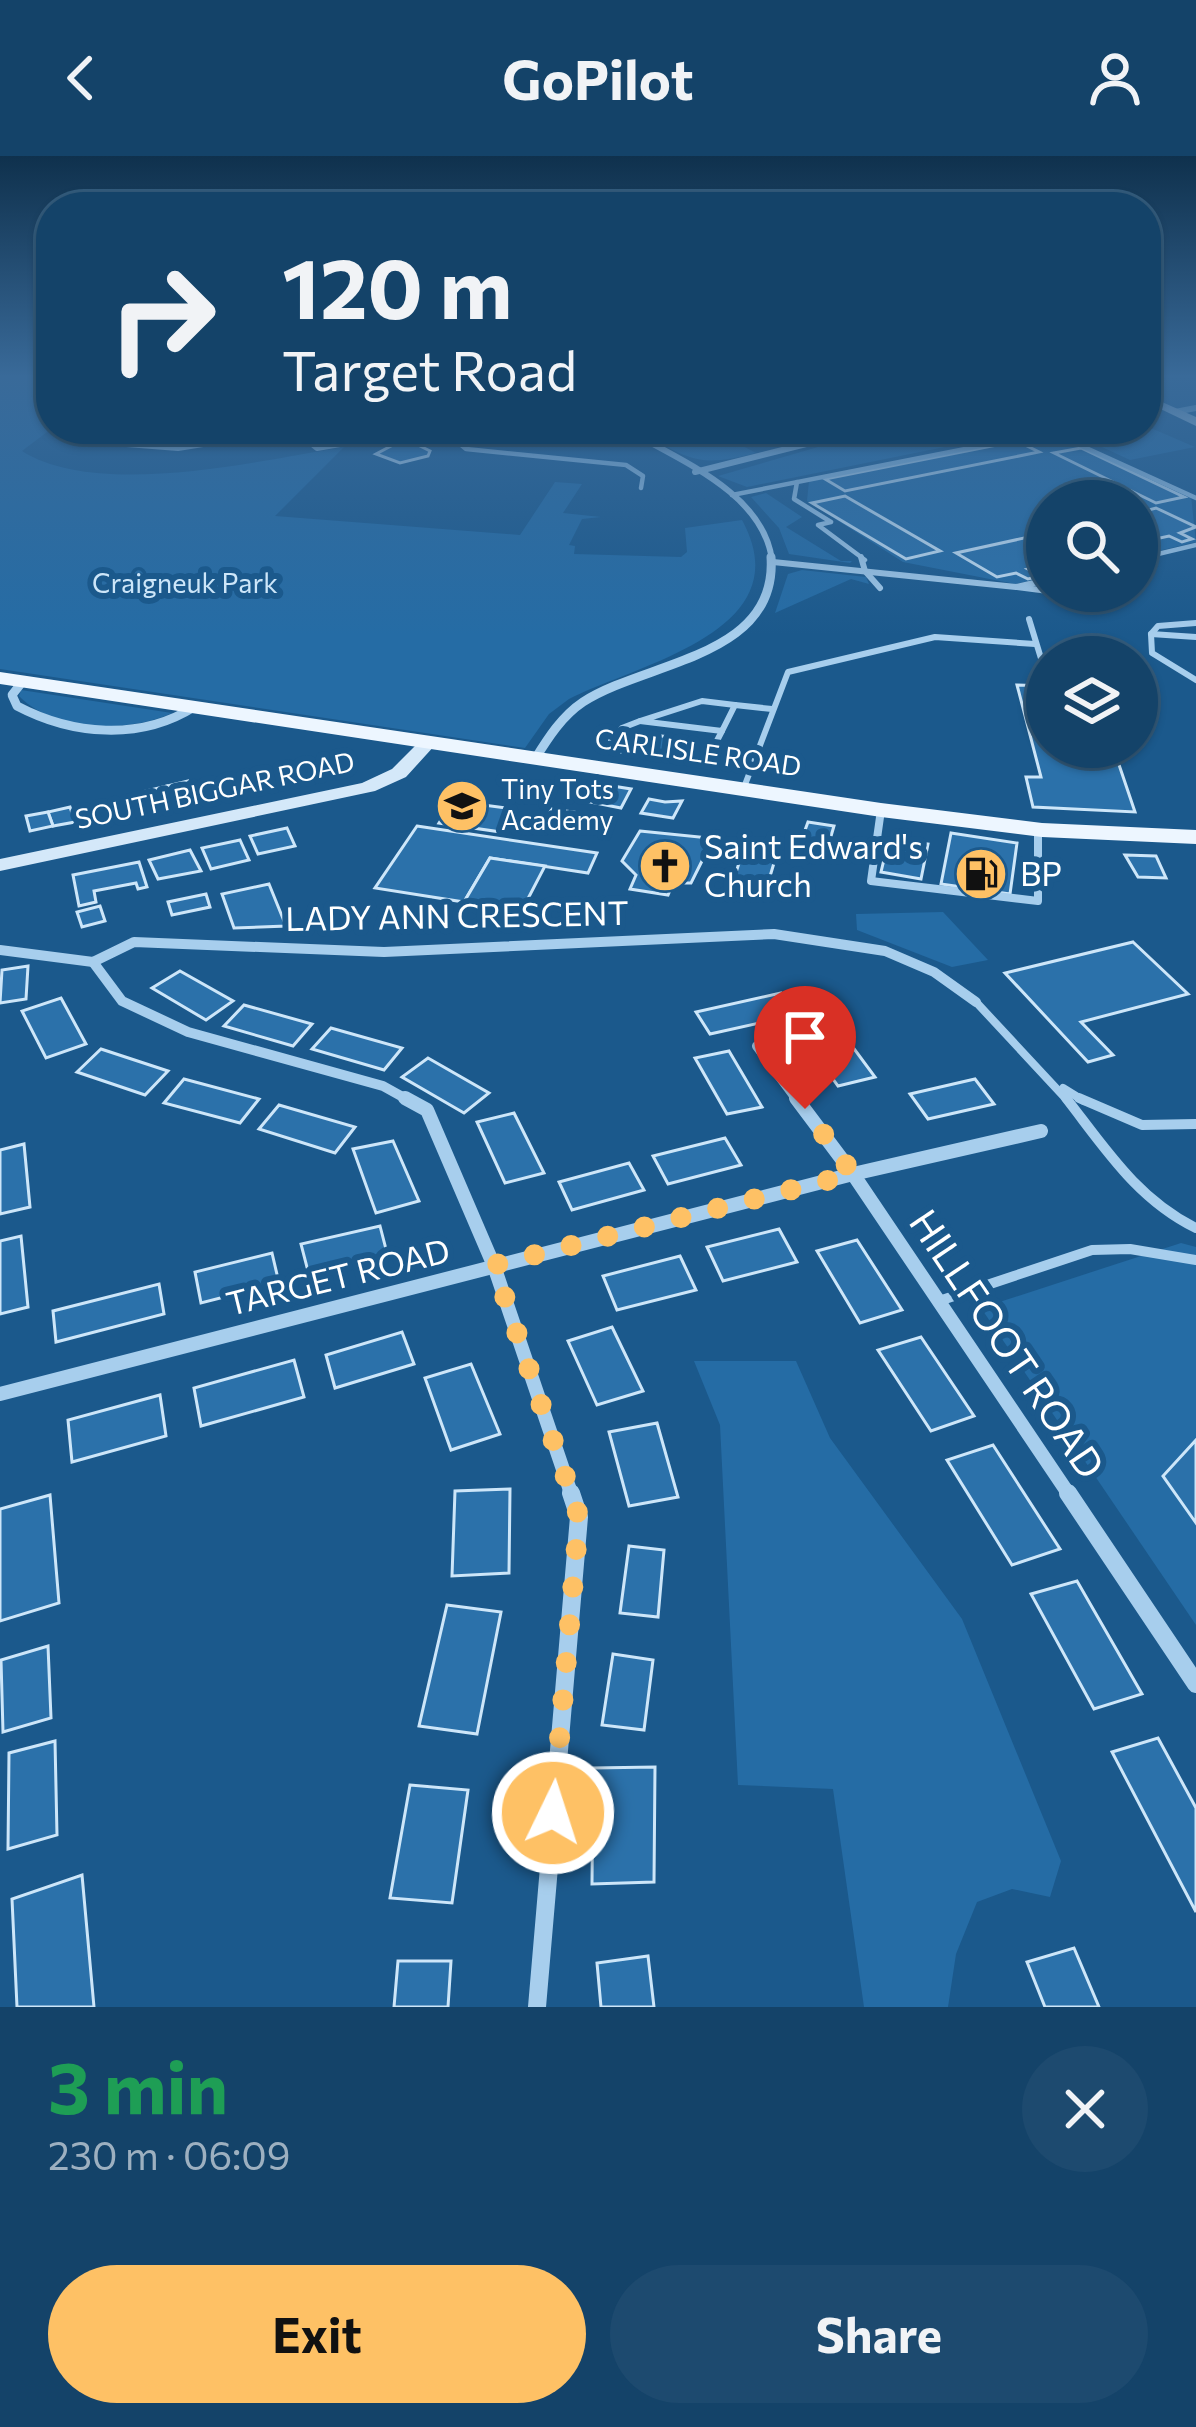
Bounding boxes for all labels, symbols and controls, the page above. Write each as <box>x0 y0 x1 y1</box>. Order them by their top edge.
icon: back <box>48 45 114 111</box>
text: GoPilot <box>502 45 694 111</box>
icon: person <box>1082 45 1148 111</box>
text: 120 m <box>282 234 512 336</box>
icon: right <box>84 240 240 396</box>
text: Target Road <box>282 336 577 402</box>
map controls <box>1026 480 1158 768</box>
button: search <box>1026 480 1158 612</box>
park label: Craigneuk Park <box>92 566 278 599</box>
button: layers <box>1026 636 1158 768</box>
street label: CARLISLE ROAD <box>593 721 804 782</box>
street label: SOUTH BIGGAR ROAD <box>72 744 357 835</box>
place label: Tiny Tots Academy <box>501 772 614 836</box>
school or university icon: Tiny Tots Academy <box>434 778 490 834</box>
place label: Saint Edward's Church <box>704 825 923 904</box>
church icon: Saint Edward's Church <box>637 838 693 894</box>
fuel station icon: BP <box>953 846 1009 902</box>
place label: BP <box>1020 852 1062 893</box>
street label: LADY ANN CRESCENT <box>285 891 629 938</box>
pin <box>754 986 856 1109</box>
icon: arrive <box>772 1004 838 1070</box>
street label: HILLFOOT ROAD <box>901 1199 1116 1486</box>
street label: TARGET ROAD <box>222 1228 453 1323</box>
position arrow <box>490 1750 616 1876</box>
text: 3 min <box>48 2041 228 2129</box>
button: close <box>1022 2046 1148 2172</box>
text: 230 m · 06:09 <box>48 2130 290 2178</box>
button: Exit <box>48 2265 586 2403</box>
button: Share <box>610 2265 1148 2403</box>

